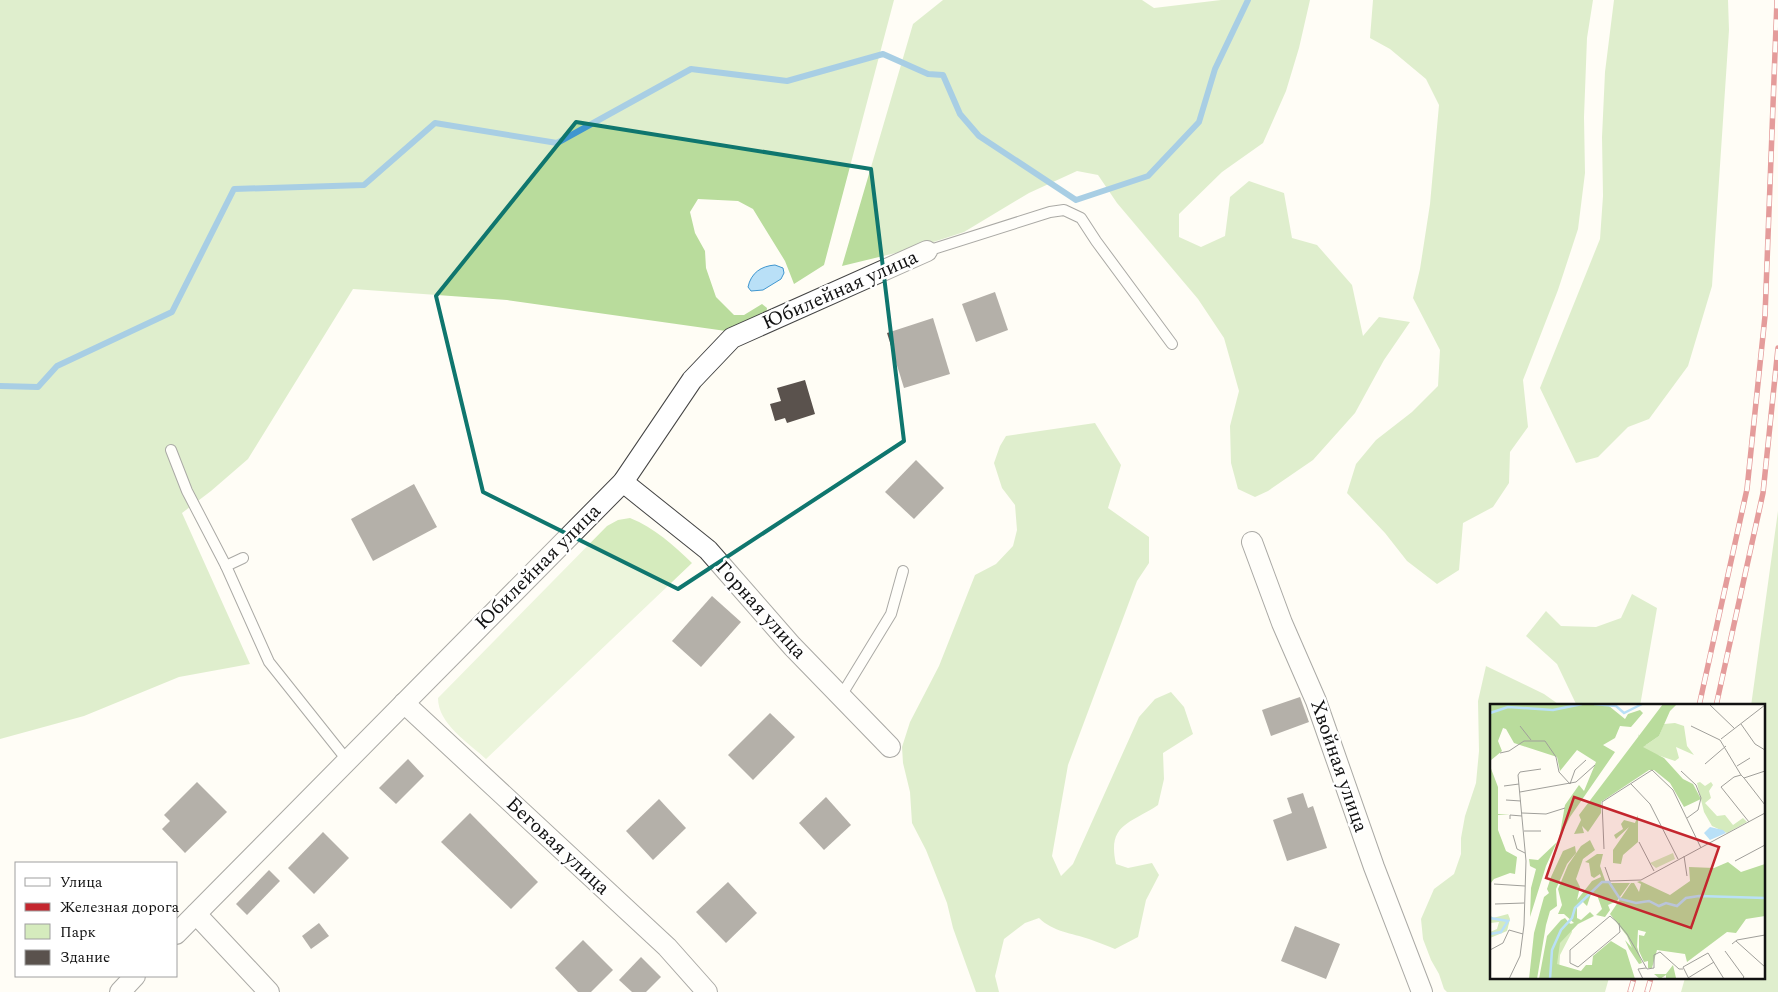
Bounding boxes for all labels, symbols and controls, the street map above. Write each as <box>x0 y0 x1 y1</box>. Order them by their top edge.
street label: Юбилейная улица <box>757 242 923 338</box>
street label: Юбилейная улица <box>468 497 608 637</box>
street label: Горная улица <box>708 554 814 666</box>
street label: Хвойная улица <box>1302 696 1376 837</box>
inset map <box>1490 704 1766 980</box>
street label: Беговая улица <box>499 790 617 902</box>
legend <box>15 862 178 977</box>
text: Улица <box>60 871 103 894</box>
text: Железная дорога <box>60 896 180 919</box>
text: Парк <box>60 921 96 944</box>
text: Здание <box>60 946 110 969</box>

